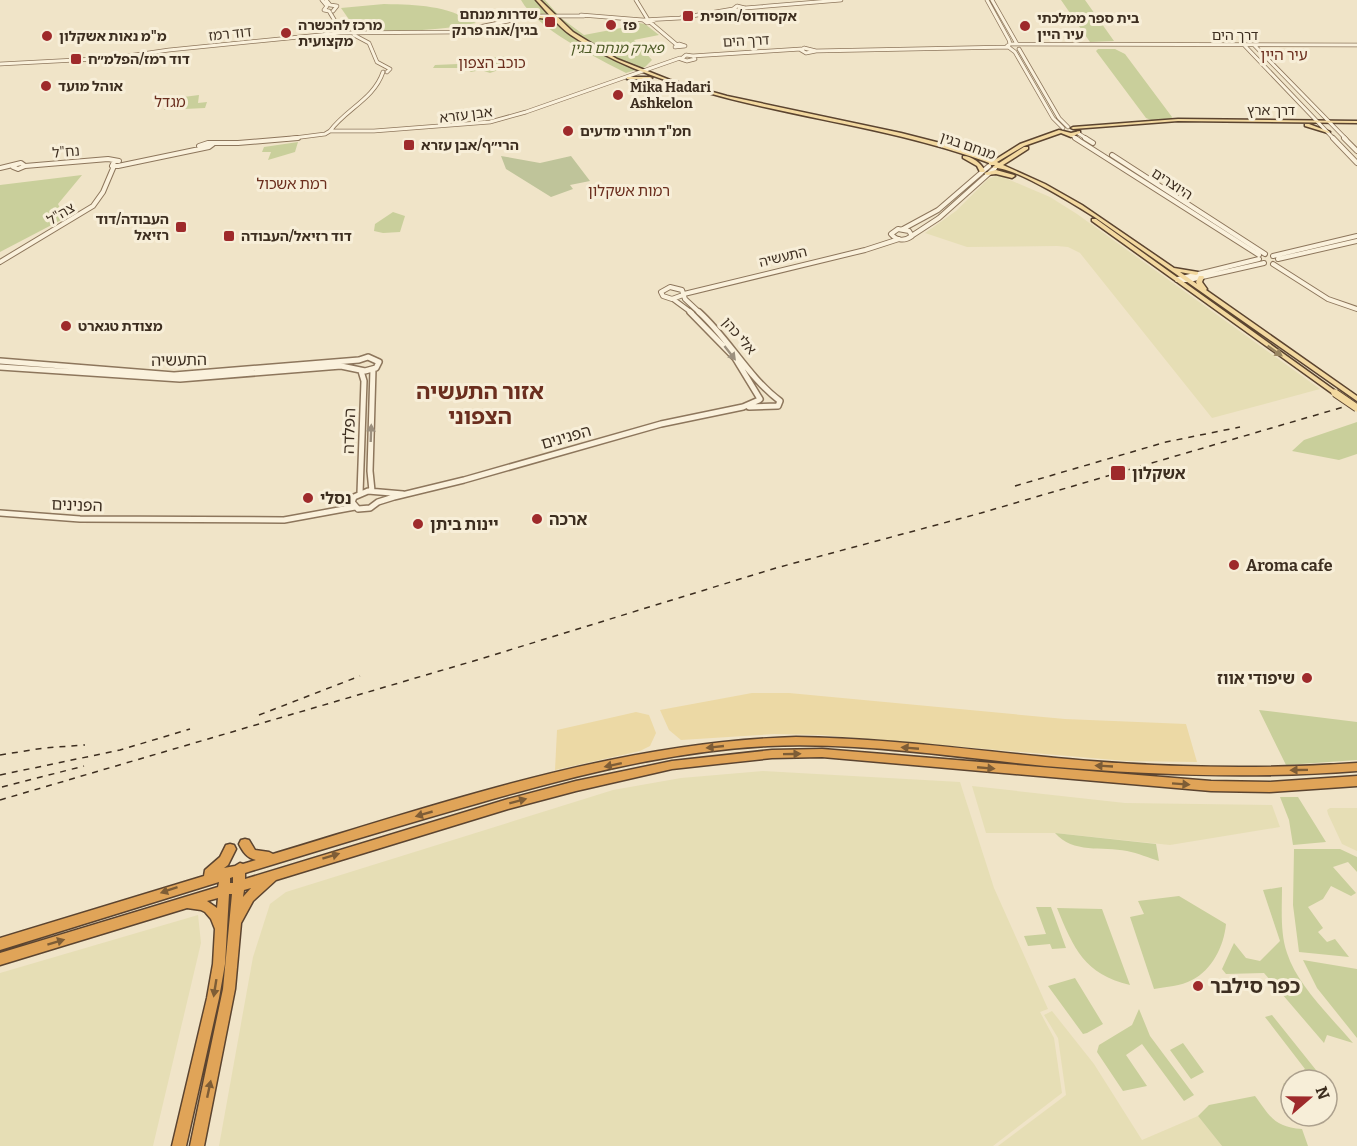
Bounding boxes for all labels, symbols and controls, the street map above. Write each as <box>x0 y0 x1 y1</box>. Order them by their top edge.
place label: שדרות מנחם בגין/אנה פרנק <box>452 6 538 39</box>
place label: אקסודוס/חופית <box>700 8 797 25</box>
marker: אקסודוס/חופית <box>681 9 695 23</box>
place label: בית ספר ממלכתי עיר היין <box>1037 10 1139 43</box>
marker: שדרות מנחם בגין/אנה פרנק <box>543 15 557 29</box>
place label: מרכז להכשרה מקצועית <box>298 17 383 50</box>
place label: פז <box>623 17 637 34</box>
marker: פז <box>604 18 618 32</box>
marker: בית ספר ממלכתי עיר היין <box>1018 19 1032 33</box>
street label: דוד רמז <box>208 23 253 45</box>
marker: מרכז להכשרה מקצועית <box>279 26 293 40</box>
street label: דרך הים <box>1212 27 1259 44</box>
place label: מ"מ נאות אשקלון <box>59 28 167 45</box>
marker: מ"מ נאות אשקלון <box>40 29 54 43</box>
street label: דרך הים <box>722 31 770 51</box>
park label: פארק מנחם בגין <box>570 40 665 57</box>
district label: עיר היין <box>1260 46 1308 64</box>
place label: דוד רמז/הפלמ״ח <box>88 51 190 68</box>
marker: דוד רמז/הפלמ״ח <box>69 52 83 66</box>
district label: כוכב הצפון <box>458 54 526 72</box>
place label: אוהל מועד <box>58 78 124 95</box>
marker: אוהל מועד <box>39 79 53 93</box>
place label: Mika Hadari Ashkelon <box>630 79 711 112</box>
marker: Mika Hadari Ashkelon <box>611 88 625 102</box>
district label: מגדל <box>154 93 186 111</box>
street label: דרך ארץ <box>1247 102 1296 119</box>
street label: אבן עזרא <box>438 103 494 127</box>
place label: חמ"ד תורני מדעים <box>580 123 691 140</box>
marker: חמ"ד תורני מדעים <box>561 124 575 138</box>
street label: מנחם בגין <box>938 129 998 163</box>
place label: הרי״ף/אבן עזרא <box>421 137 519 154</box>
marker: הרי״ף/אבן עזרא <box>402 138 416 152</box>
street label: נח"ל <box>52 142 80 162</box>
street label: היוצרים <box>1148 164 1196 204</box>
district label: רמת אשכול <box>257 175 327 193</box>
district label: רמות אשקלון <box>588 182 670 200</box>
street label: צה"ל <box>44 199 78 229</box>
place label: העבודה/דוד רזיאל <box>96 211 169 244</box>
marker: העבודה/דוד רזיאל <box>174 220 188 234</box>
place label: דוד רזיאל/העבודה <box>241 228 352 245</box>
marker: דוד רזיאל/העבודה <box>222 229 236 243</box>
street label: התעשיה <box>757 243 809 271</box>
street label: אלי כהן <box>718 314 760 358</box>
place label: מצודת טגארט <box>78 318 163 335</box>
marker: מצודת טגארט <box>59 319 73 333</box>
one-way arrow <box>723 345 736 361</box>
one-way arrow <box>1267 345 1283 357</box>
street label: התעשיה <box>151 350 207 370</box>
district label: אזור התעשיה הצפוני <box>416 378 544 430</box>
street label: הפלדה <box>339 408 359 454</box>
street label: הפנינים <box>539 421 593 453</box>
one-way arrow <box>366 424 376 443</box>
marker: אשקלון <box>1109 464 1127 482</box>
place label: אשקלון <box>1132 464 1186 483</box>
place label: נסלי <box>320 489 351 508</box>
marker: נסלי <box>301 491 315 505</box>
street label: הפנינים <box>51 495 103 515</box>
place label: ארכה <box>549 510 588 529</box>
marker: ארכה <box>530 512 544 526</box>
place label: יינות ביתן <box>430 515 499 534</box>
marker: יינות ביתן <box>411 517 425 531</box>
place label: Aroma cafe <box>1246 556 1333 575</box>
marker: Aroma cafe <box>1227 558 1241 572</box>
place label: שיפודי אווז <box>1217 669 1295 688</box>
marker: שיפודי אווז <box>1300 671 1314 685</box>
one-way arrow <box>706 742 725 752</box>
one-way arrow <box>900 743 919 753</box>
one-way arrow <box>783 749 802 759</box>
one-way arrow <box>603 760 622 770</box>
one-way arrow <box>1094 762 1113 771</box>
one-way arrow <box>977 763 996 773</box>
one-way arrow <box>1289 765 1308 775</box>
one-way arrow <box>1171 779 1190 789</box>
one-way arrow <box>510 796 528 805</box>
one-way arrow <box>415 810 433 819</box>
one-way arrow <box>322 851 340 860</box>
one-way arrow <box>160 886 178 896</box>
one-way arrow <box>47 937 65 946</box>
place label: כפר סילבר <box>1210 974 1300 998</box>
one-way arrow <box>210 979 219 998</box>
marker: כפר סילבר <box>1191 979 1205 993</box>
north arrow <box>1279 1068 1339 1128</box>
one-way arrow <box>205 1079 214 1098</box>
text: N <box>1312 1084 1334 1102</box>

